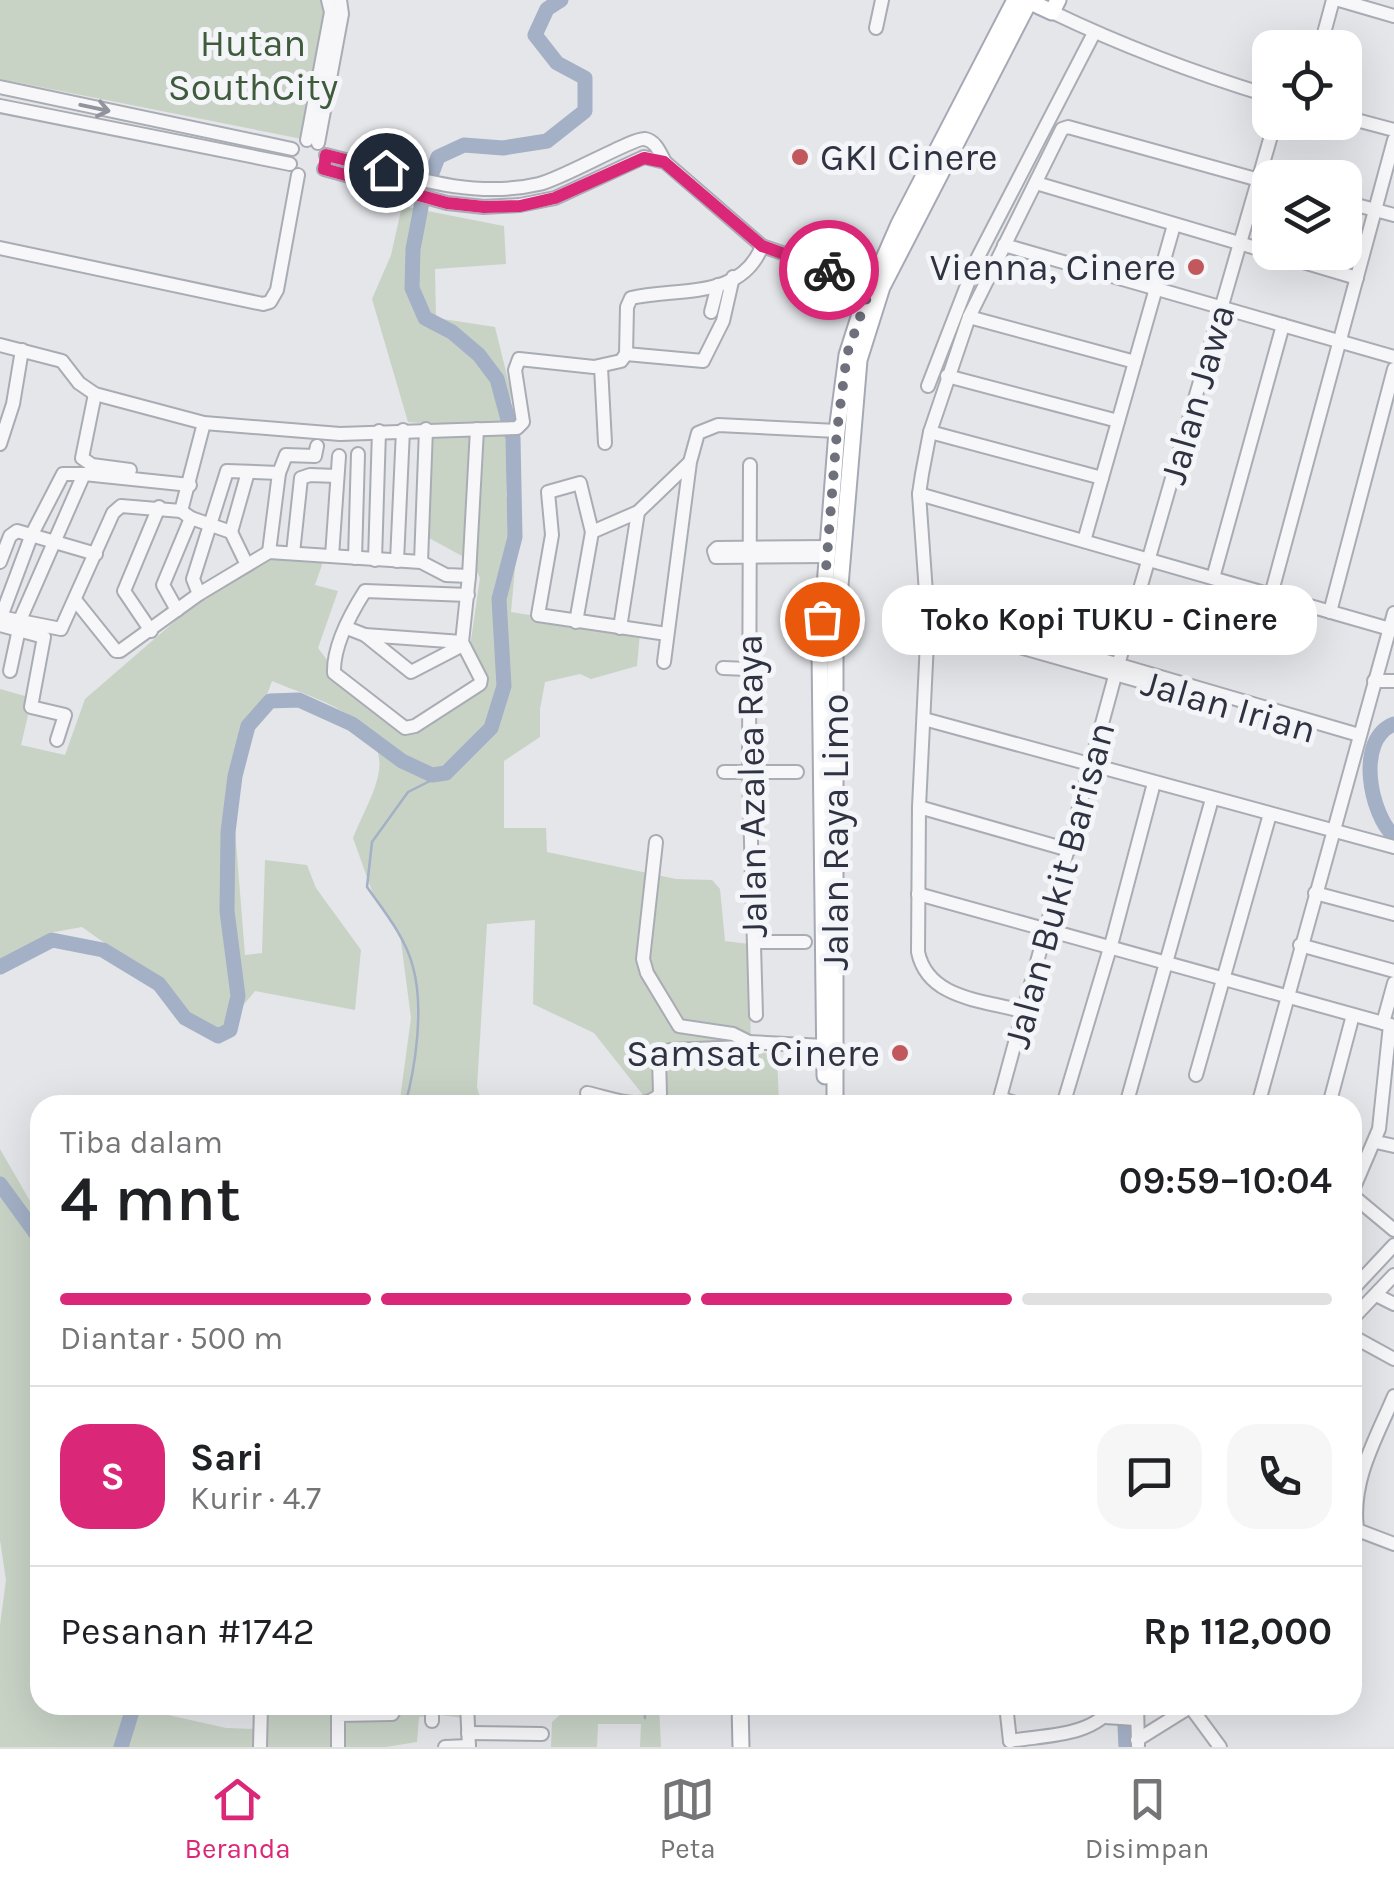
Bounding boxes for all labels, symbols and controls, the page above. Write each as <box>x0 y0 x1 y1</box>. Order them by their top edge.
park label: Hutan SouthCity <box>168 21 339 110</box>
map controls <box>1252 30 1362 270</box>
button: locate <box>1252 30 1362 140</box>
one-way arrow <box>78 99 110 118</box>
pin <box>344 128 429 213</box>
place label: GKI Cinere <box>820 135 998 180</box>
icon: home <box>359 143 414 198</box>
marker: GKI Cinere <box>789 146 811 168</box>
button: layers <box>1252 160 1362 270</box>
courier <box>779 220 879 320</box>
icon: bike <box>802 243 857 298</box>
place label: Vienna, Cinere <box>930 245 1176 290</box>
marker: Vienna, Cinere <box>1185 256 1207 278</box>
street label: Jalan Jawa <box>1150 299 1245 489</box>
pin <box>780 577 865 662</box>
callout: Toko Kopi TUKU - Cinere <box>882 584 1317 654</box>
icon: bag <box>795 592 850 647</box>
text: Toko Kopi TUKU - Cinere <box>921 601 1278 638</box>
street label: Jalan Azalea Raya <box>726 634 777 938</box>
street label: Jalan Irian <box>1136 660 1321 753</box>
street label: Jalan Raya Limo <box>813 693 858 971</box>
street label: Jalan Bukit Barisan <box>994 717 1125 1053</box>
place label: Samsat Cinere <box>626 1031 880 1076</box>
marker: Samsat Cinere <box>889 1042 911 1064</box>
text: Tiba dalam <box>60 1124 223 1161</box>
text: 09:59–10:04 <box>1119 1158 1332 1203</box>
text: 4 mnt <box>60 1160 241 1236</box>
text: Diantar · 500 m <box>60 1320 283 1357</box>
button: chat <box>1097 1424 1202 1529</box>
button: phone <box>1227 1424 1332 1529</box>
text: Sari <box>190 1435 264 1480</box>
text: S <box>100 1454 125 1499</box>
text: Kurir · 4.7 <box>190 1480 321 1517</box>
text: Pesanan #1742 <box>60 1609 315 1654</box>
text: Rp 112,000 <box>1143 1609 1332 1654</box>
tab: Beranda <box>185 1772 291 1865</box>
tab: Peta <box>660 1772 716 1865</box>
tab: Disimpan <box>1085 1772 1209 1865</box>

